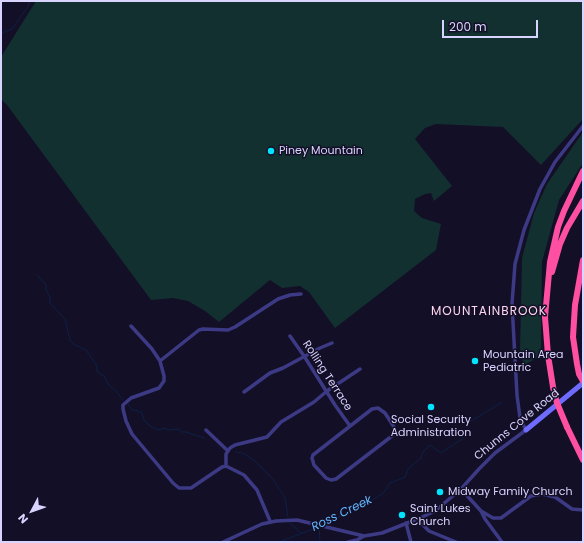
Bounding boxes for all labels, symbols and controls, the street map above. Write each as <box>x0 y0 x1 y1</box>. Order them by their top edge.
scale bar <box>444 12 540 38</box>
text: 200 m <box>449 18 487 35</box>
place label: Piney Mountain <box>279 144 363 158</box>
marker: Piney Mountain <box>266 146 276 156</box>
district label: MOUNTAINBROOK <box>431 305 547 319</box>
street label: Rolling Terrace <box>299 338 355 414</box>
place label: Mountain Area Pediatric <box>483 348 563 374</box>
marker: Mountain Area Pediatric <box>470 356 480 366</box>
street label: Chunns Cove Road <box>472 387 562 463</box>
marker: Social Security Administration <box>426 402 436 412</box>
place label: Social Security Administration <box>391 413 471 439</box>
place label: Midway Family Church <box>448 485 572 499</box>
marker: Midway Family Church <box>435 487 445 497</box>
north arrow <box>12 491 52 531</box>
water label: Ross Creek <box>309 493 375 535</box>
place label: Saint Lukes Church <box>410 502 471 528</box>
text: N <box>14 510 32 527</box>
marker: Saint Lukes Church <box>397 510 407 520</box>

